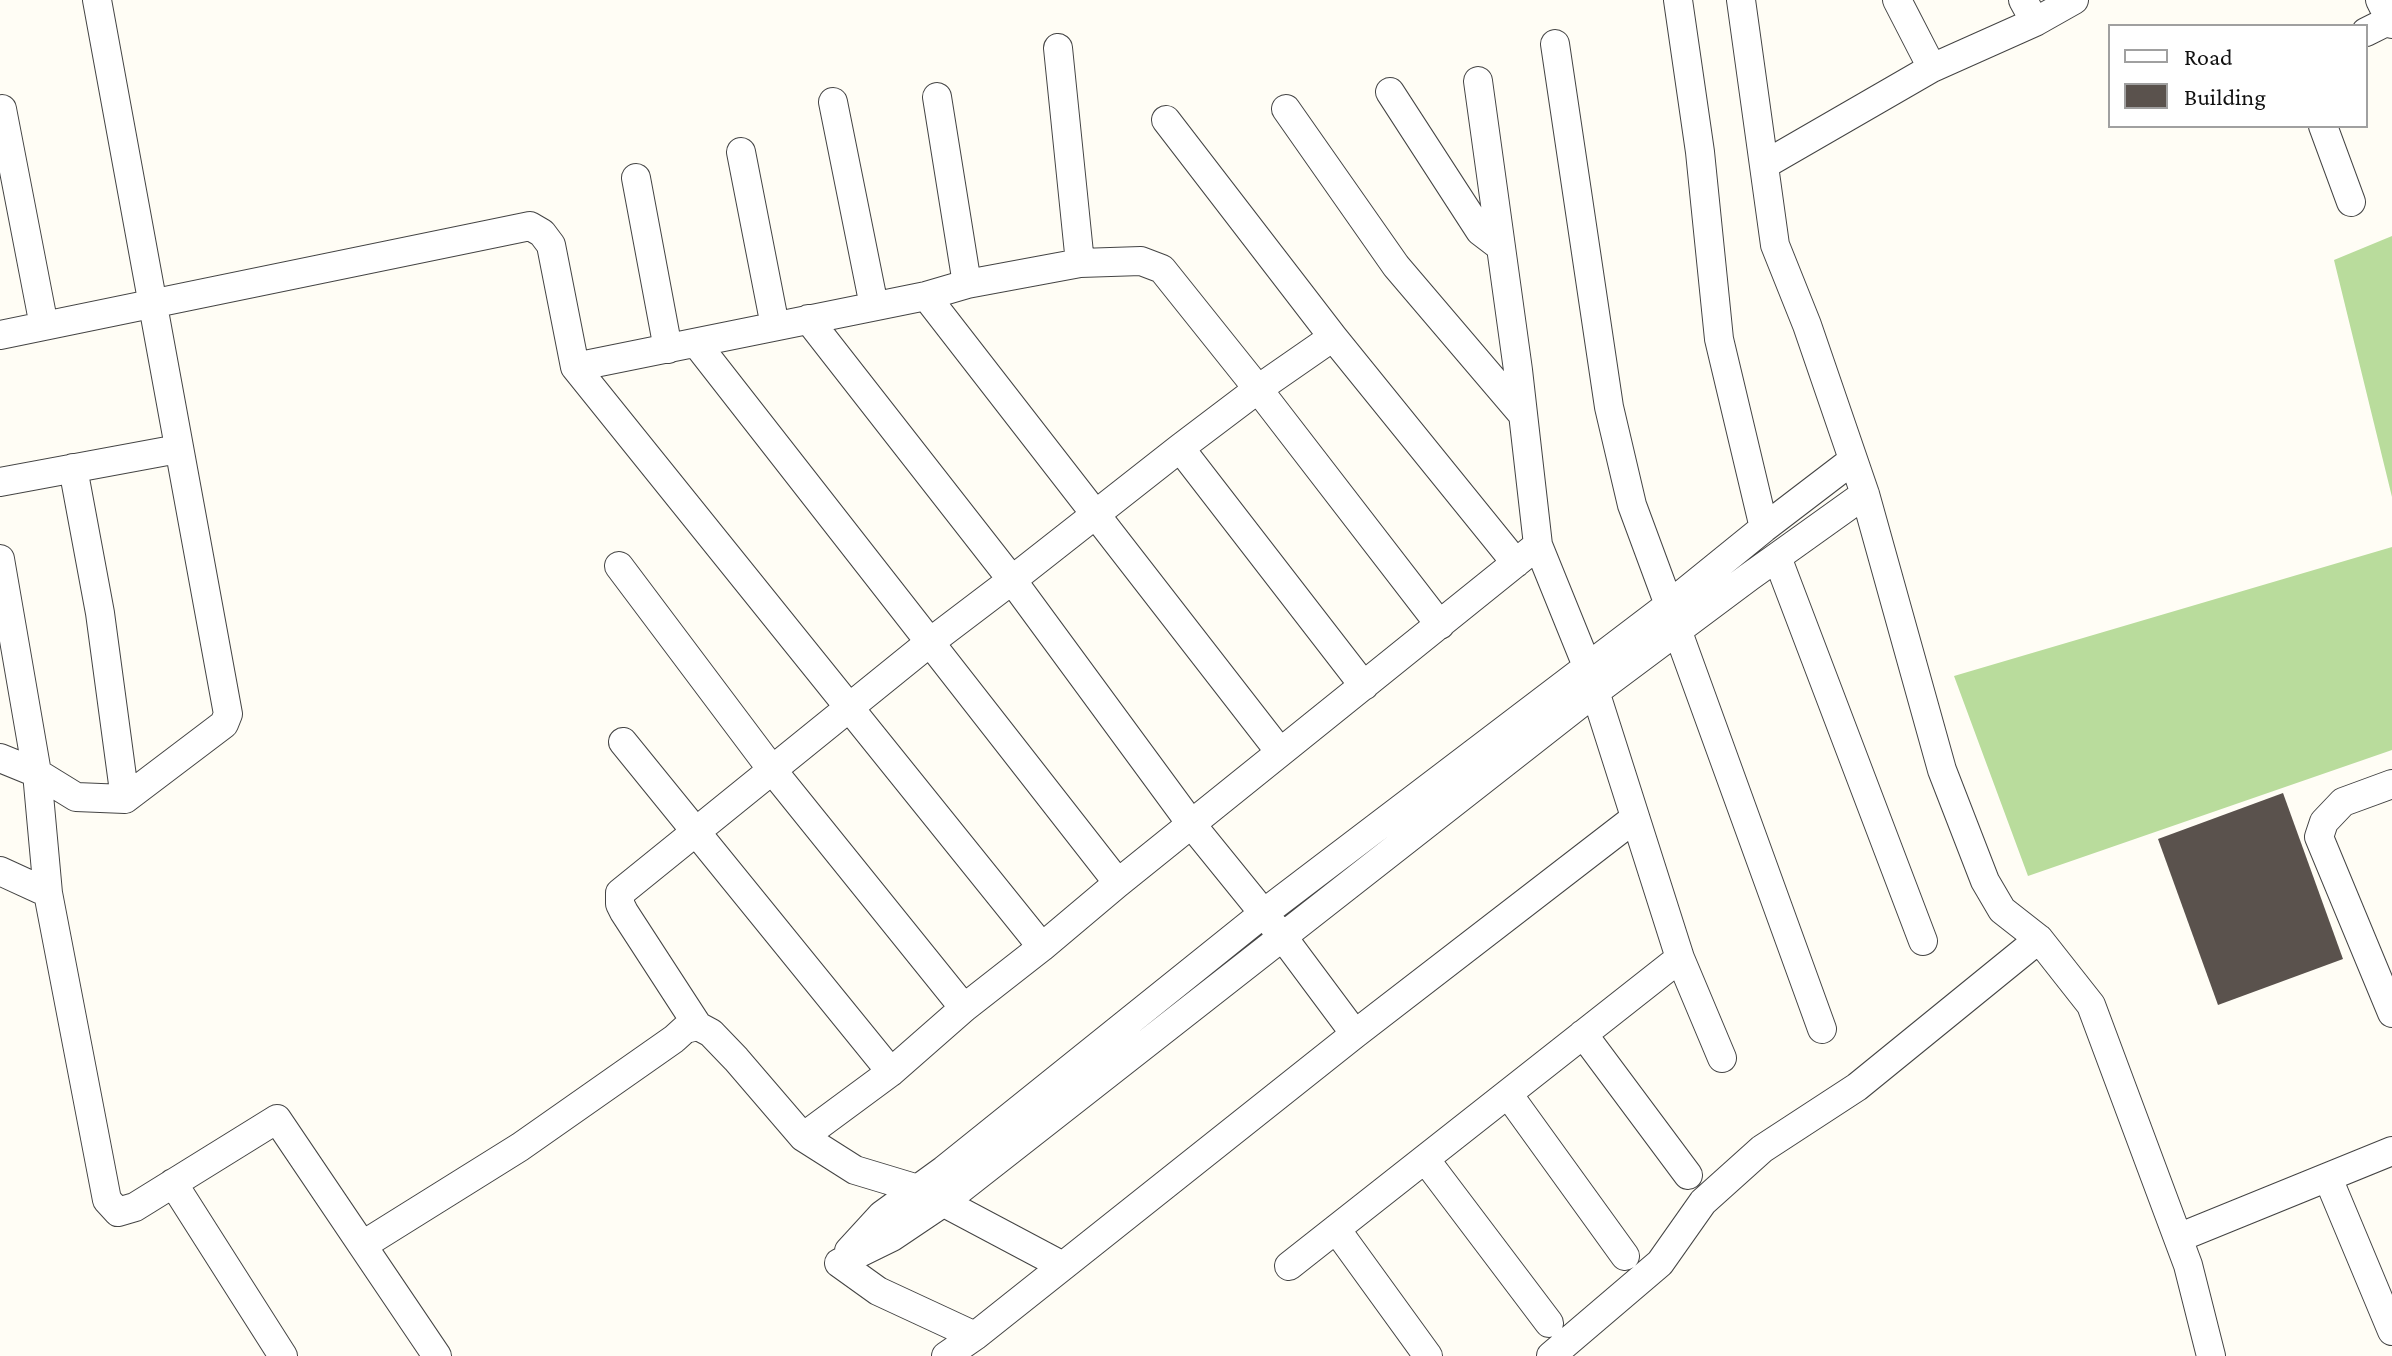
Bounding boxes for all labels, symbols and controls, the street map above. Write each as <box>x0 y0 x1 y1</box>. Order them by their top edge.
legend <box>2108 24 2368 128</box>
text: Road <box>2184 43 2233 70</box>
text: Building <box>2184 83 2266 110</box>

